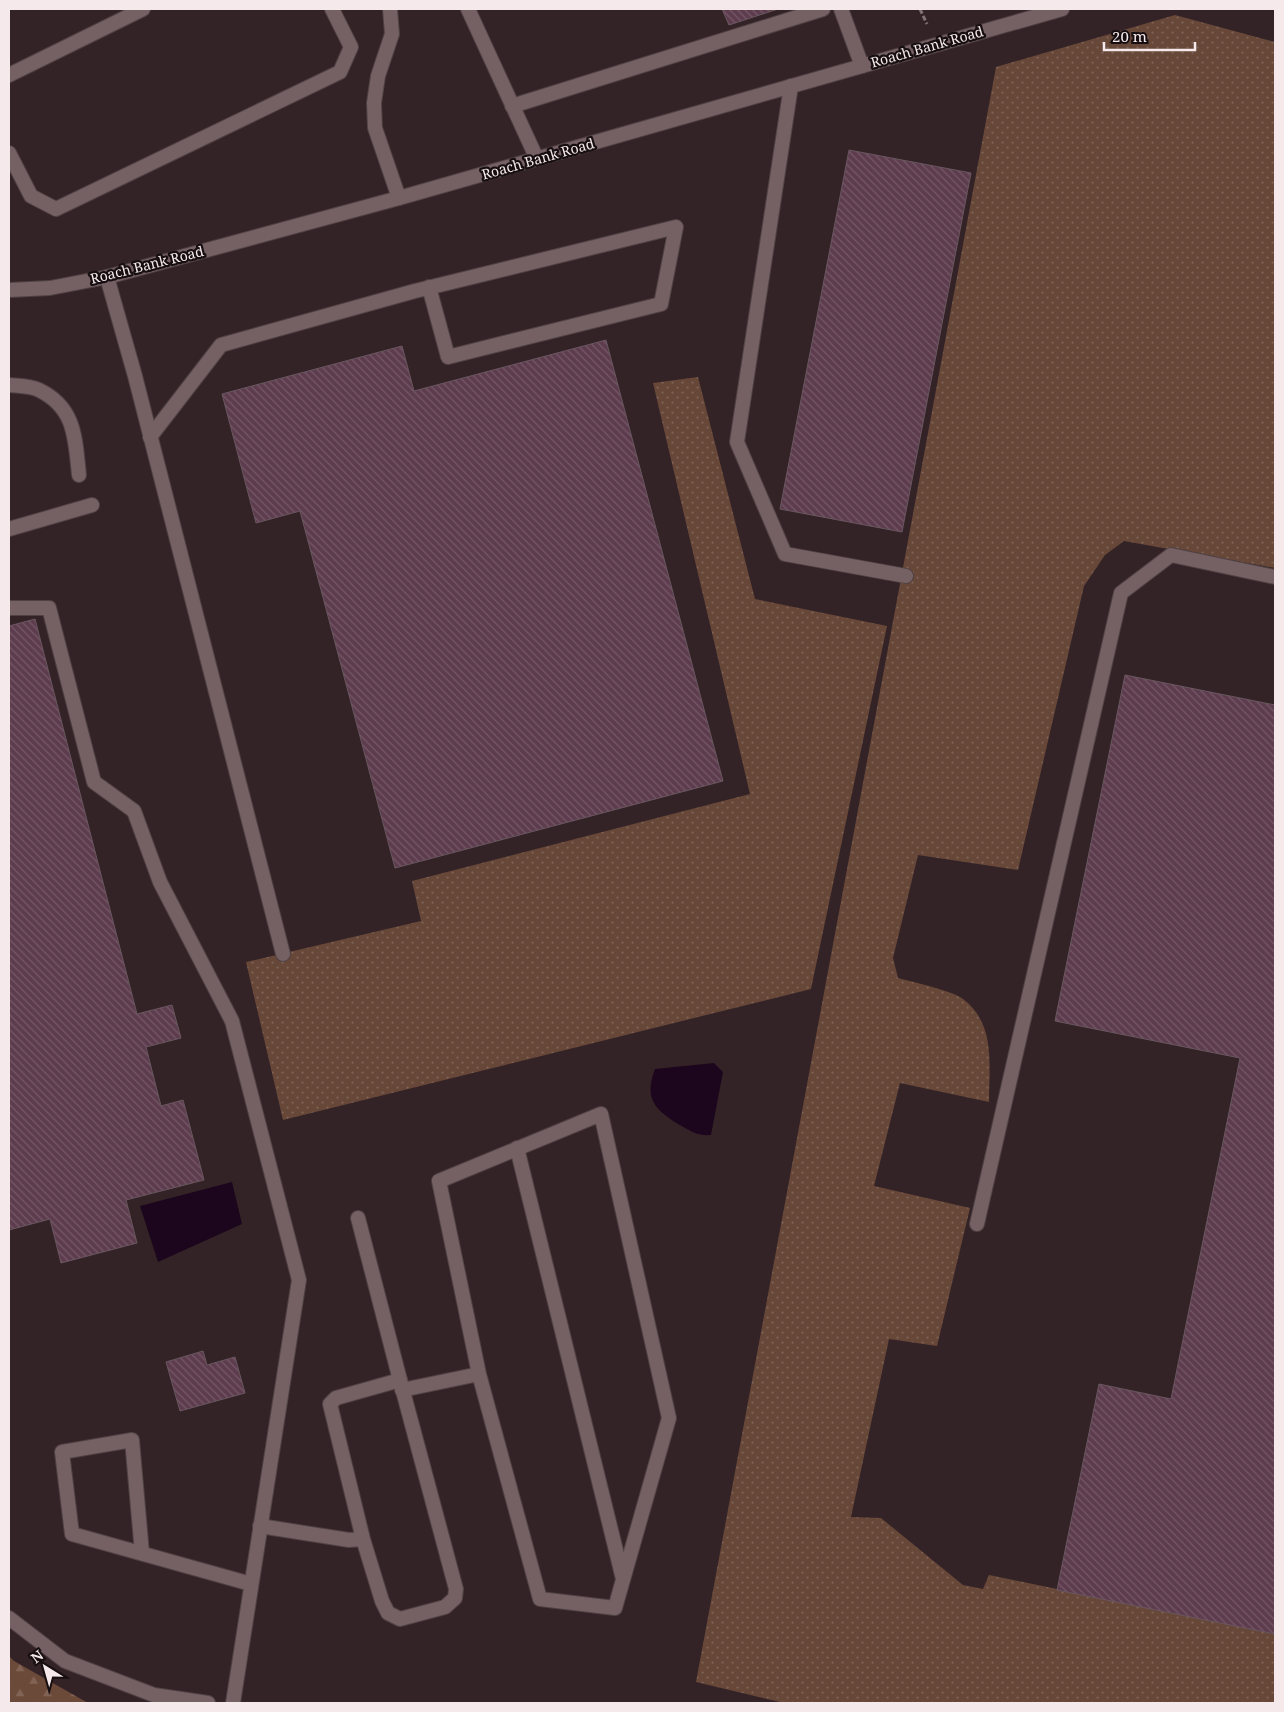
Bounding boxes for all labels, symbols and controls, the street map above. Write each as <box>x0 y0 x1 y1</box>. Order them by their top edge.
scale bar <box>1104 20 1195 52</box>
street label: Roach Bank Road <box>868 21 986 72</box>
text: 20 m <box>1112 26 1147 46</box>
street label: Roach Bank Road <box>479 133 597 184</box>
street label: Roach Bank Road <box>88 241 206 288</box>
north arrow <box>20 1642 70 1692</box>
text: N <box>27 1645 47 1667</box>

